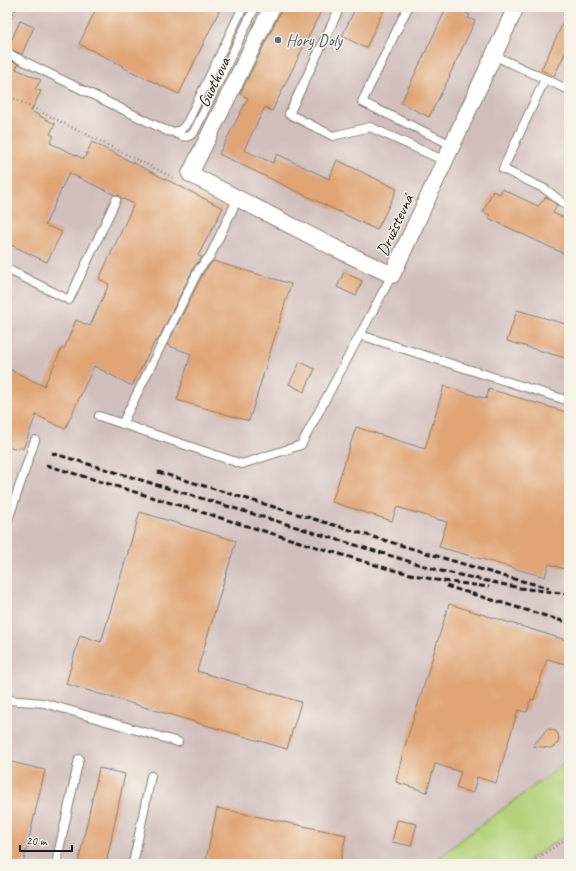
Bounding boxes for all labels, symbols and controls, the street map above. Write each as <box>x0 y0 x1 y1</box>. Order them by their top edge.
place label: Hory Doly <box>286 30 343 51</box>
marker: Hory Doly <box>273 35 283 45</box>
street label: Guothova <box>193 52 236 110</box>
street label: Družstevná <box>372 189 419 259</box>
scale bar <box>20 827 72 853</box>
text: 20 m <box>26 833 48 849</box>

